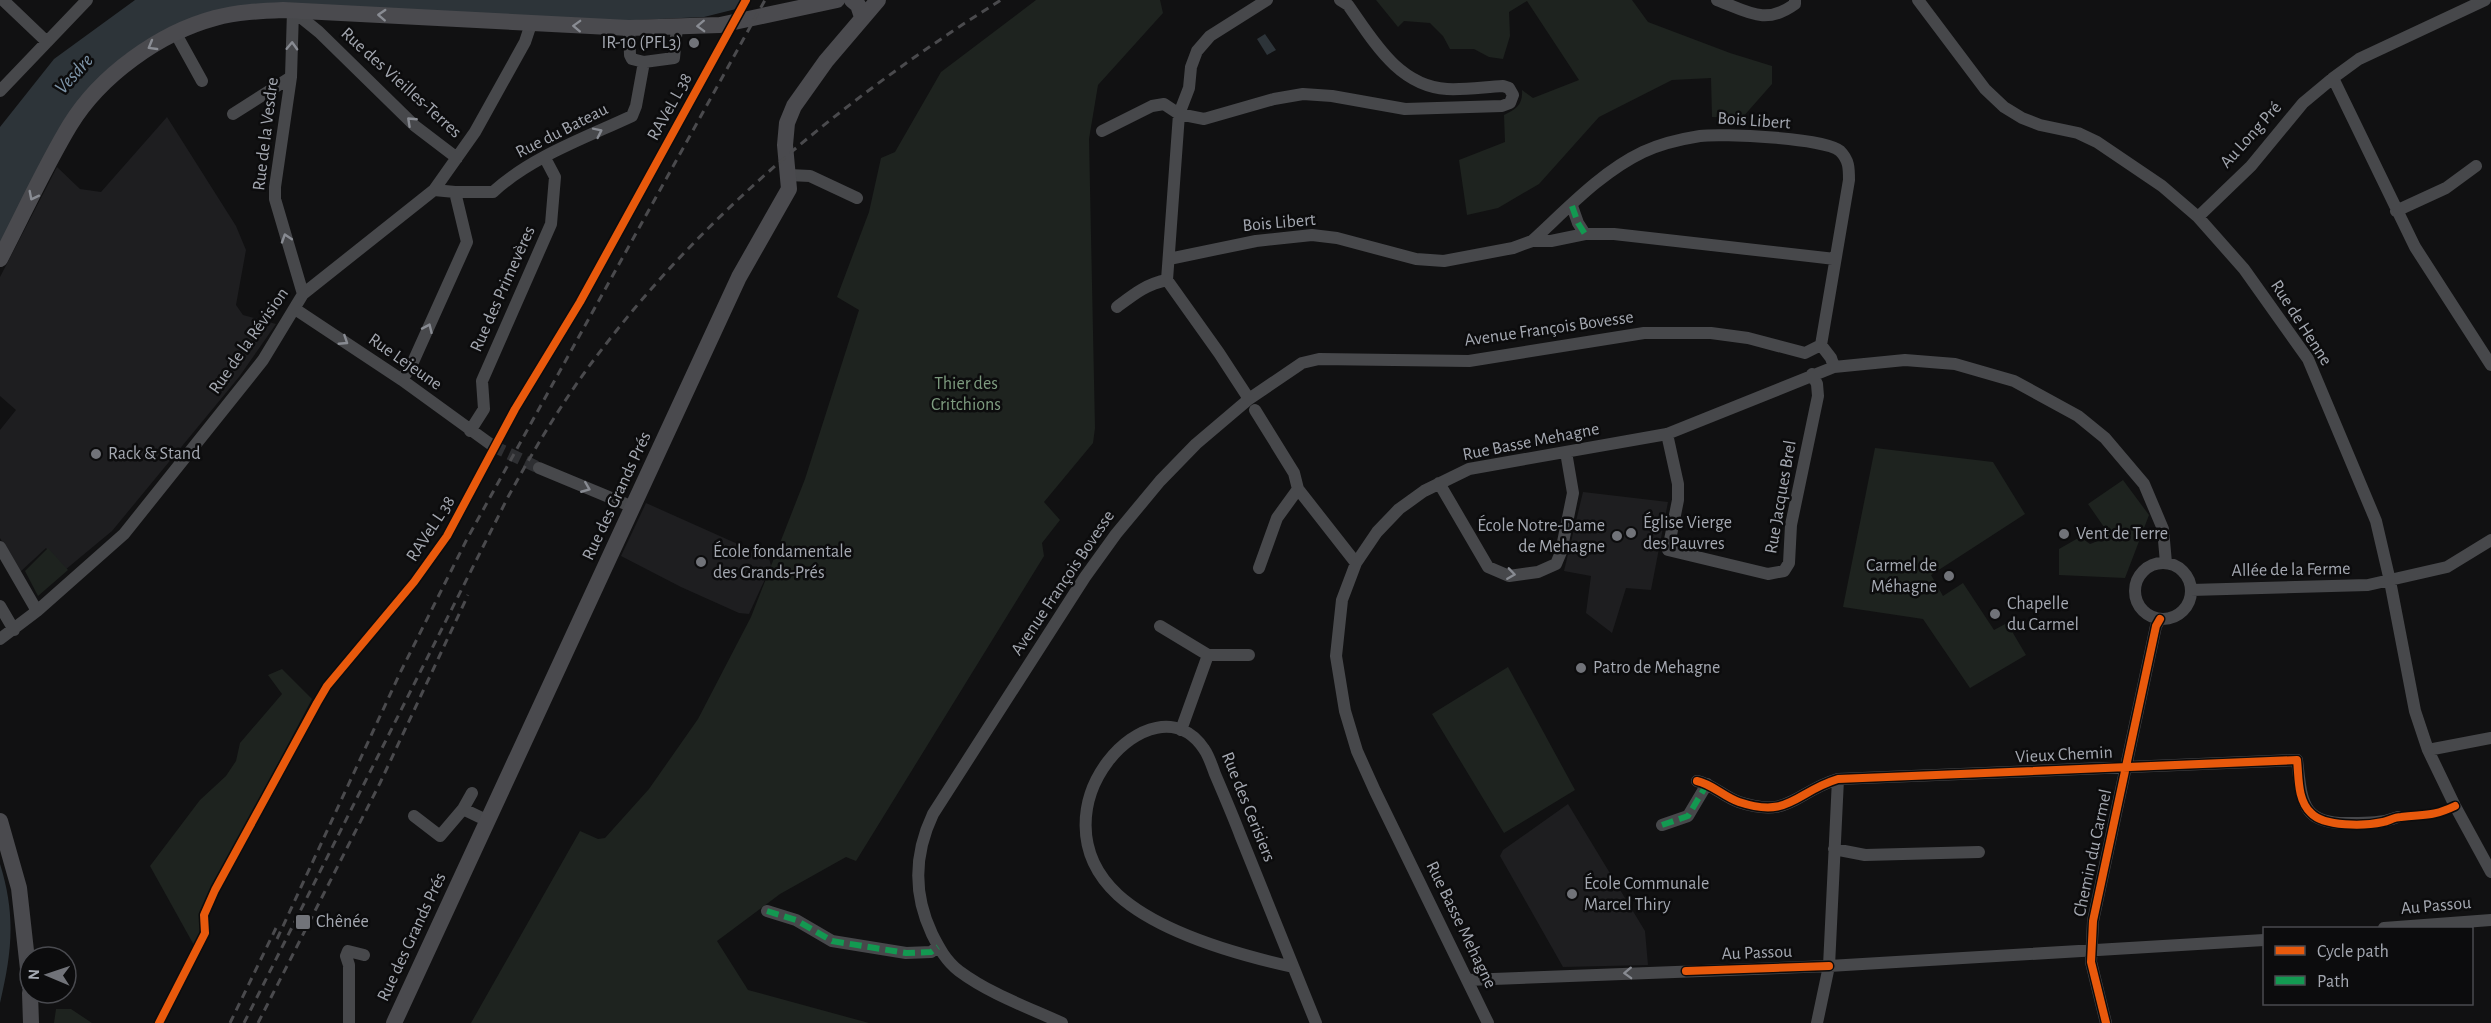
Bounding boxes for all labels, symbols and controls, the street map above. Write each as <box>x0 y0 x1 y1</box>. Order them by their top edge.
one-way arrow <box>378 9 387 22</box>
one-way arrow <box>572 20 581 33</box>
one-way arrow <box>697 20 706 32</box>
street label: Rue des Vieilles-Terres <box>337 24 465 142</box>
place label: IR-10 (PFL3) <box>601 34 682 52</box>
marker: IR-10 (PFL3) <box>687 36 701 50</box>
one-way arrow <box>148 39 158 51</box>
one-way arrow <box>286 41 298 50</box>
water label: Vesdre <box>51 50 97 98</box>
street label: RAVeL L 38 <box>644 70 696 144</box>
street label: Rue de la Vesdre <box>250 76 282 192</box>
street label: Au Long Pré <box>2217 98 2285 172</box>
street label: Rue du Bateau <box>513 100 611 162</box>
street label: Bois Libert <box>1717 109 1791 133</box>
one-way arrow <box>407 117 418 128</box>
one-way arrow <box>592 128 603 140</box>
one-way arrow <box>29 190 40 200</box>
street label: Bois Libert <box>1242 211 1317 235</box>
street label: Rue des Primevères <box>467 223 539 355</box>
one-way arrow <box>281 233 293 244</box>
street label: Rue de Henne <box>2267 277 2335 369</box>
street label: Rue de la Révision <box>206 285 292 397</box>
street label: Avenue François Bovesse <box>1463 308 1635 350</box>
one-way arrow <box>421 324 433 335</box>
street label: Rue Lejeune <box>365 330 445 394</box>
one-way arrow <box>338 333 348 345</box>
park label: Thier des Critchions <box>931 375 1001 414</box>
street label: Rue Basse Mehagne <box>1461 420 1601 464</box>
street label: Rue des Grands Prés <box>579 429 655 563</box>
street label: Rue Jacques Brel <box>1762 439 1800 555</box>
place label: Rack & Stand <box>108 445 200 463</box>
marker: Rack & Stand <box>89 447 103 461</box>
one-way arrow <box>580 481 591 493</box>
street label: RAVeL L 38 <box>403 493 459 565</box>
street label: Avenue François Bovesse <box>1008 507 1118 659</box>
place label: Église Vierge des Pauvres <box>1643 511 1732 553</box>
place label: École Notre-Dame de Mehagne <box>1477 514 1605 556</box>
place label: Vent de Terre <box>2076 525 2168 543</box>
marker: Église Vierge des Pauvres <box>1624 526 1638 540</box>
marker: Vent de Terre <box>2057 527 2071 541</box>
marker: École Notre-Dame de Mehagne <box>1610 529 1624 543</box>
place label: École fondamentale des Grands-Prés <box>713 540 852 582</box>
marker: École fondamentale des Grands-Prés <box>694 555 708 569</box>
place label: Carmel de Méhagne <box>1866 557 1937 596</box>
street label: Allée de la Ferme <box>2231 560 2351 580</box>
one-way arrow <box>1506 567 1515 579</box>
marker: Carmel de Méhagne <box>1942 569 1956 583</box>
place label: Chapelle du Carmel <box>2007 595 2079 634</box>
marker: Chapelle du Carmel <box>1988 607 2002 621</box>
place label: Patro de Mehagne <box>1593 659 1720 677</box>
marker: Patro de Mehagne <box>1574 661 1588 675</box>
street label: Vieux Chemin <box>2015 743 2113 767</box>
street label: Rue des Cerisiers <box>1218 750 1278 864</box>
street label: Chemin du Carmel <box>2071 788 2115 918</box>
street label: Rue Basse Mehagne <box>1422 859 1500 991</box>
street label: Rue des Grands Prés <box>374 870 450 1004</box>
place label: École Communale Marcel Thiry <box>1584 872 1709 914</box>
marker: École Communale Marcel Thiry <box>1565 887 1579 901</box>
street label: Au Passou <box>2400 894 2472 918</box>
marker: Chênée <box>294 913 312 931</box>
place label: Chênée <box>316 913 369 931</box>
legend <box>2263 927 2473 1005</box>
street label: Au Passou <box>1721 943 1793 963</box>
text: Cycle path <box>2317 943 2389 961</box>
north arrow <box>18 945 78 1005</box>
one-way arrow <box>1623 967 1632 979</box>
text: N <box>26 969 42 980</box>
text: Path <box>2317 973 2349 991</box>

